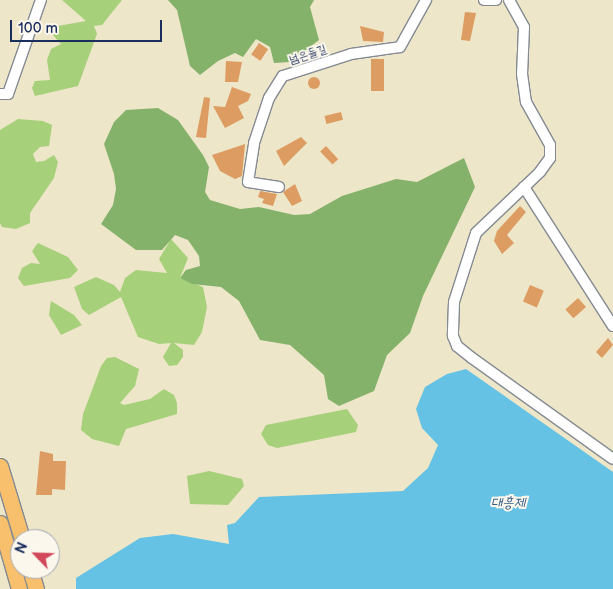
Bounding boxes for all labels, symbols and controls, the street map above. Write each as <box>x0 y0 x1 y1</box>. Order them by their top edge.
scale bar <box>12 10 165 42</box>
text: 100 m <box>18 19 58 38</box>
street label: 넘은들길 <box>287 42 329 68</box>
water label: 대흥제 <box>491 495 525 511</box>
north arrow <box>10 529 60 579</box>
text: N <box>12 540 32 556</box>

